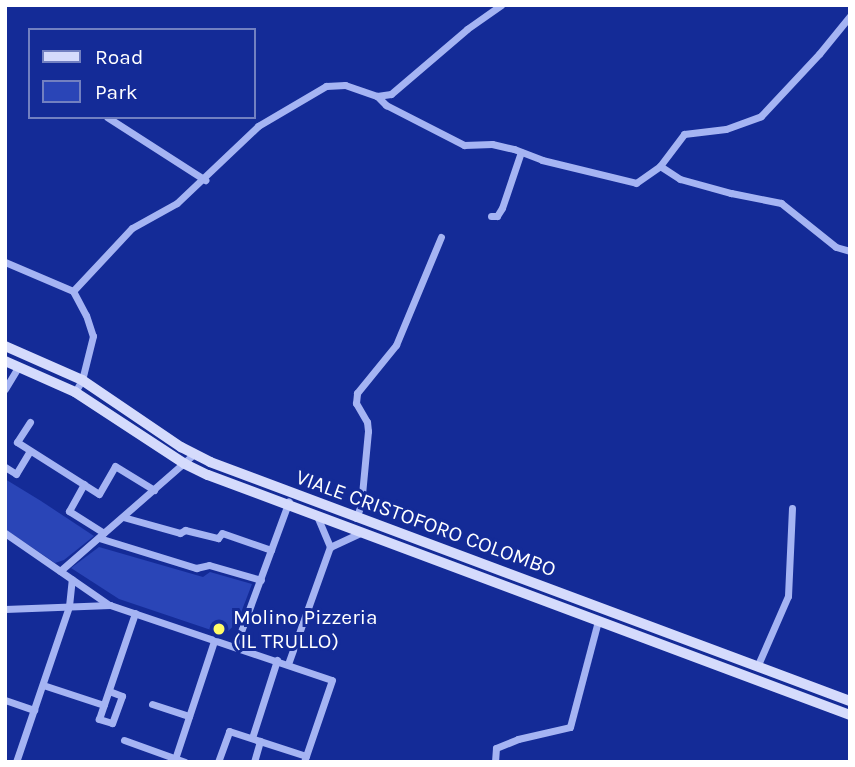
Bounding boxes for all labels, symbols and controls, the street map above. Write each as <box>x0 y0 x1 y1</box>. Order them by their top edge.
legend <box>28 28 256 119</box>
text: Road <box>95 45 143 69</box>
text: Park <box>95 80 138 104</box>
street label: VIALE CRISTOFORO COLOMBO <box>293 464 559 582</box>
place label: Molino Pizzeria (IL TRULLO) <box>233 604 378 654</box>
marker: Molino Pizzeria (IL TRULLO) <box>211 621 227 637</box>

